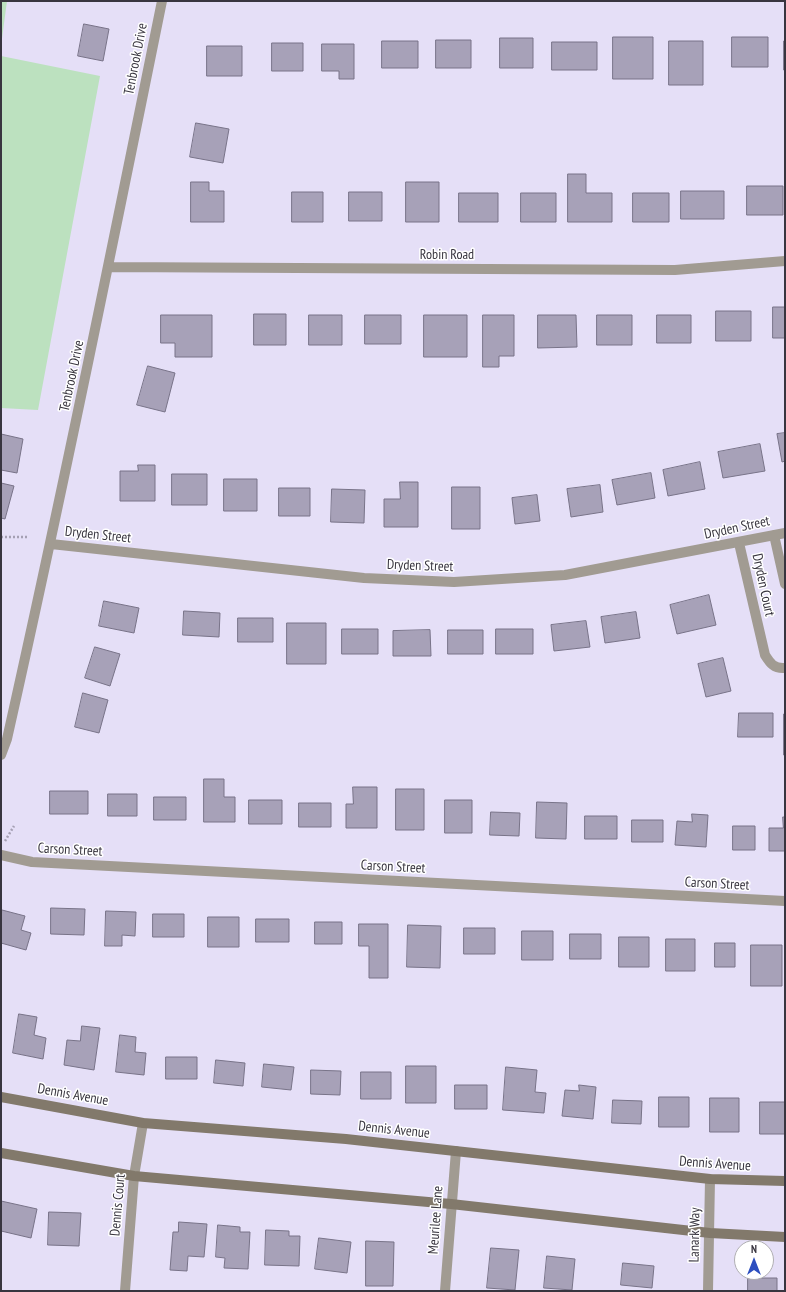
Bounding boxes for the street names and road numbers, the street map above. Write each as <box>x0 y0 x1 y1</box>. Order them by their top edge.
street label: Tenbrook Drive <box>121 22 151 96</box>
street label: Robin Road <box>420 247 474 263</box>
street label: Tenbrook Drive <box>56 339 88 413</box>
street label: Dryden Street <box>703 513 771 543</box>
street label: Dryden Street <box>64 523 132 547</box>
street label: Dryden Court <box>748 552 778 618</box>
street label: Dryden Street <box>387 556 453 576</box>
street label: Carson Street <box>37 840 103 860</box>
street label: Carson Street <box>360 857 426 877</box>
street label: Carson Street <box>684 874 750 894</box>
street label: Dennis Avenue <box>36 1081 110 1109</box>
street label: Dennis Avenue <box>358 1118 430 1142</box>
street label: Dennis Avenue <box>679 1153 751 1175</box>
street label: Dennis Court <box>107 1173 129 1237</box>
street label: Meurilee Lane <box>425 1185 447 1255</box>
street label: Lanark Way <box>686 1207 704 1263</box>

